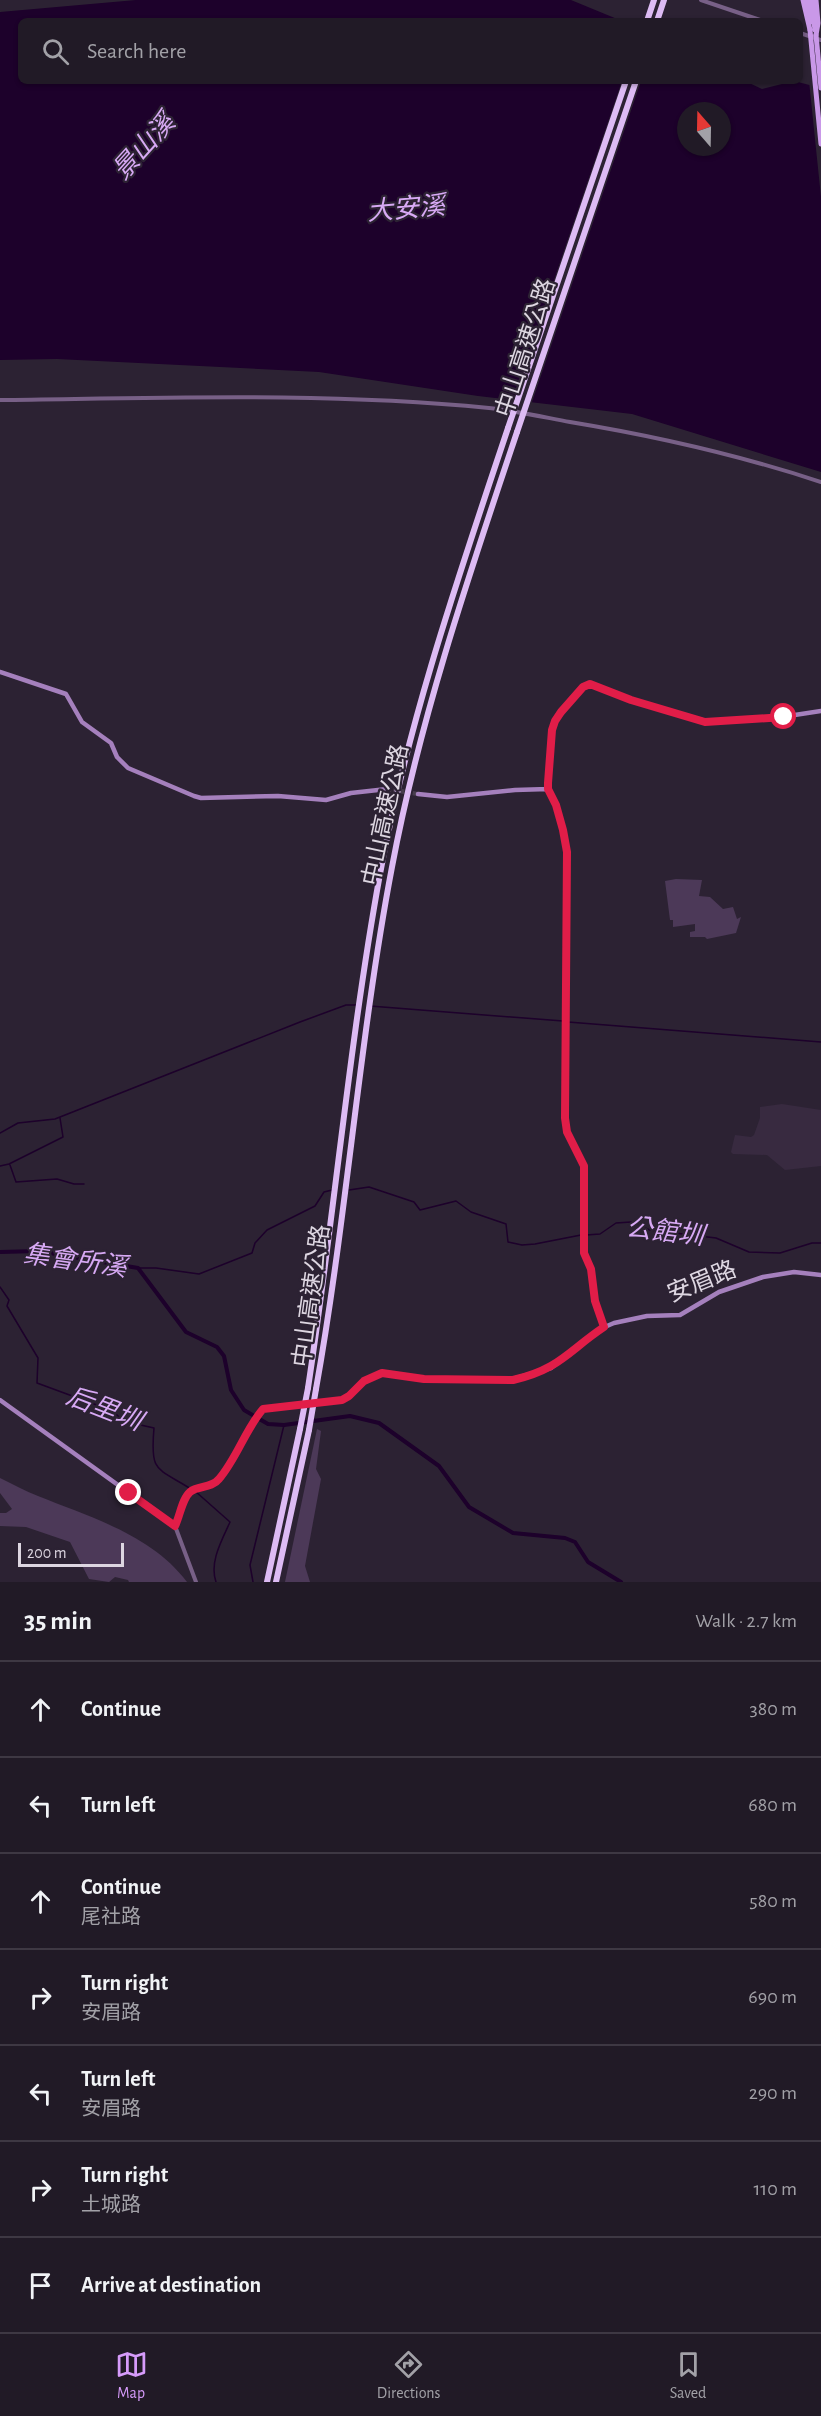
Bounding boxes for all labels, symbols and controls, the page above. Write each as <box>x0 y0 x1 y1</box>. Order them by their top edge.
search box <box>18 18 803 84</box>
icon: search <box>39 35 72 68</box>
text: Search here <box>87 40 186 62</box>
north arrow <box>677 102 731 156</box>
water label: 景山溪 <box>107 106 182 185</box>
water label: 大安溪 <box>366 191 450 225</box>
street label: 中山高速公路 <box>490 275 560 420</box>
route start <box>770 703 796 729</box>
street label: 中山高速公路 <box>357 742 413 888</box>
water label: 公館圳 <box>625 1212 709 1250</box>
street label: 中山高速公路 <box>288 1223 334 1369</box>
water label: 集會所溪 <box>22 1240 132 1282</box>
street label: 安眉路 <box>663 1256 740 1307</box>
water label: 后里圳 <box>63 1382 149 1437</box>
route end <box>115 1479 141 1505</box>
scale bar <box>18 1540 124 1568</box>
text: 200 m <box>27 1545 67 1561</box>
text: 35 min <box>24 1608 92 1634</box>
text: Walk · 2.7 km <box>695 1611 797 1631</box>
icon: ahead <box>24 1693 57 1726</box>
text: Continue <box>81 1698 161 1720</box>
text: 380 m <box>749 1699 797 1719</box>
icon: left <box>24 1789 57 1822</box>
text: Turn left <box>81 1794 155 1816</box>
text: 680 m <box>748 1795 797 1815</box>
text: Continue <box>81 1876 161 1898</box>
icon: ahead <box>24 1885 57 1918</box>
text: 580 m <box>749 1891 797 1911</box>
text: 尾社路 <box>81 1907 141 1927</box>
text: Turn right <box>81 1972 168 1994</box>
icon: right <box>24 1981 57 2014</box>
text: 690 m <box>748 1987 797 2007</box>
text: 安眉路 <box>81 2003 141 2023</box>
text: Turn left <box>81 2068 155 2090</box>
icon: left <box>24 2077 57 2110</box>
text: 290 m <box>749 2083 797 2103</box>
text: 安眉路 <box>81 2099 141 2119</box>
text: Turn right <box>81 2164 168 2186</box>
icon: right <box>24 2173 57 2206</box>
text: 110 m <box>753 2179 797 2199</box>
text: 土城路 <box>81 2195 141 2215</box>
icon: arrive <box>24 2269 57 2302</box>
text: Arrive at destination <box>81 2274 261 2296</box>
tab: Map <box>115 2348 148 2403</box>
tab: Directions <box>377 2348 441 2403</box>
tab: Saved <box>670 2348 706 2403</box>

